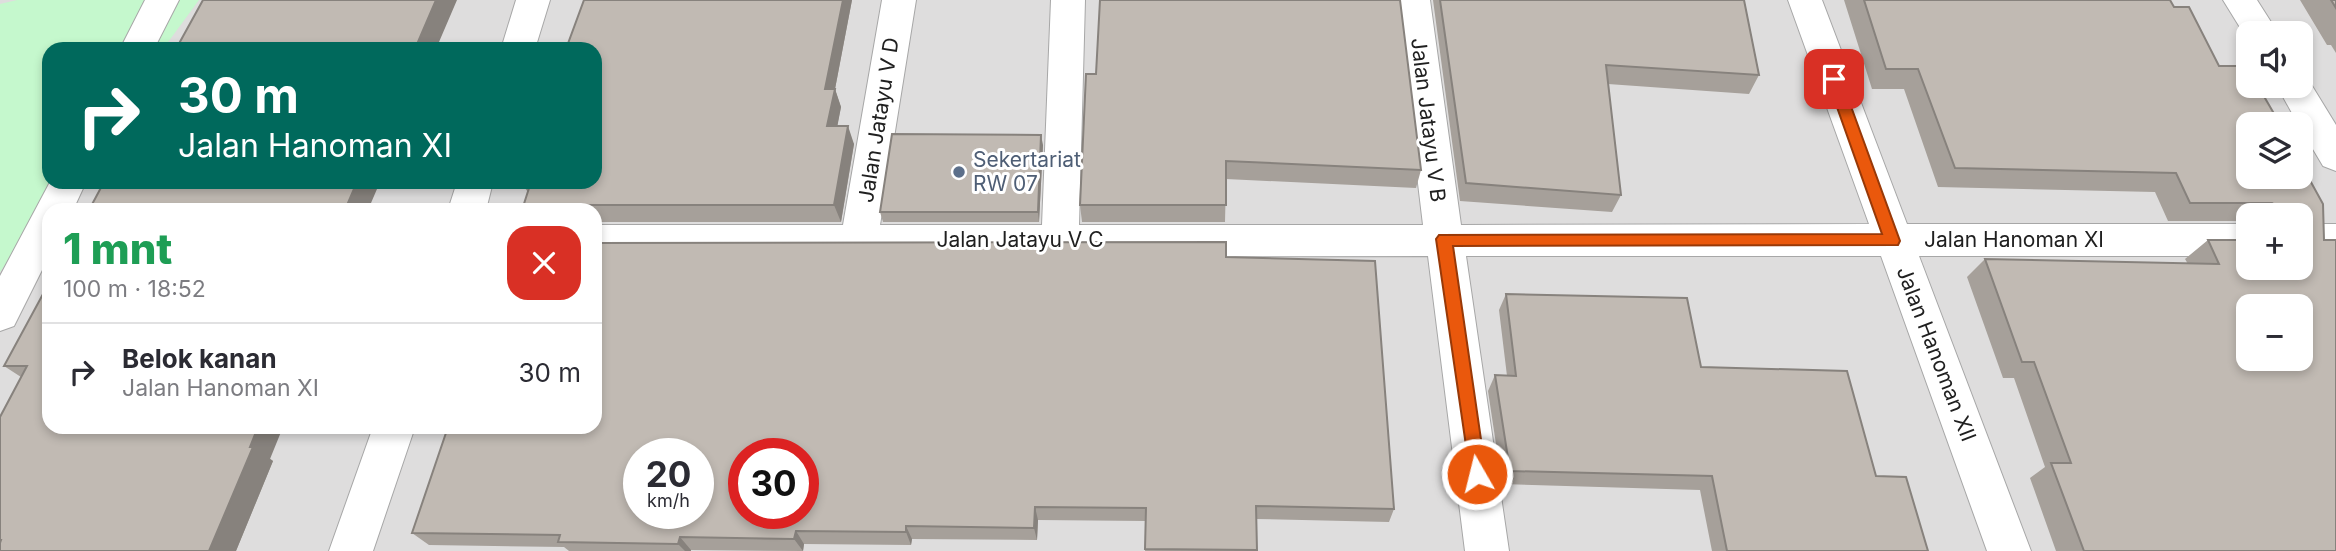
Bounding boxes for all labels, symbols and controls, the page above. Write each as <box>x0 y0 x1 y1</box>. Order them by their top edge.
map controls <box>2236 21 2313 371</box>
button: sound <box>2236 21 2313 98</box>
street label: Jalan Jatayu V D <box>853 36 904 204</box>
street label: Jalan Jatayu V B <box>1406 36 1451 204</box>
pin <box>1804 49 1864 109</box>
icon: arrive <box>1815 60 1853 98</box>
text: 30 m <box>178 66 299 125</box>
icon: right <box>63 70 154 161</box>
button: layers <box>2236 112 2313 189</box>
text: Jalan Hanoman XI <box>178 126 452 165</box>
place label: Sekertariat RW 07 <box>973 147 1081 196</box>
marker: Sekertariat RW 07 <box>951 164 967 180</box>
button: + <box>2236 203 2313 280</box>
text: 1 mnt <box>63 223 172 274</box>
button: close <box>507 226 581 300</box>
street label: Jalan Jatayu V C <box>936 227 1104 252</box>
street label: Jalan Hanoman XI <box>1924 227 2104 252</box>
street label: Jalan Hanoman XII <box>1892 263 1981 445</box>
text: 100 m · 18:52 <box>63 275 206 303</box>
button: − <box>2236 294 2313 371</box>
text: Belok kanan <box>122 343 277 374</box>
icon: right <box>63 353 101 391</box>
text: 30 m <box>518 357 581 388</box>
text: Jalan Hanoman XI <box>122 374 319 402</box>
position arrow <box>1440 437 1514 511</box>
speed limit sign: 30 <box>728 438 819 529</box>
text: 20 <box>646 453 691 495</box>
text: km/h <box>647 490 690 511</box>

